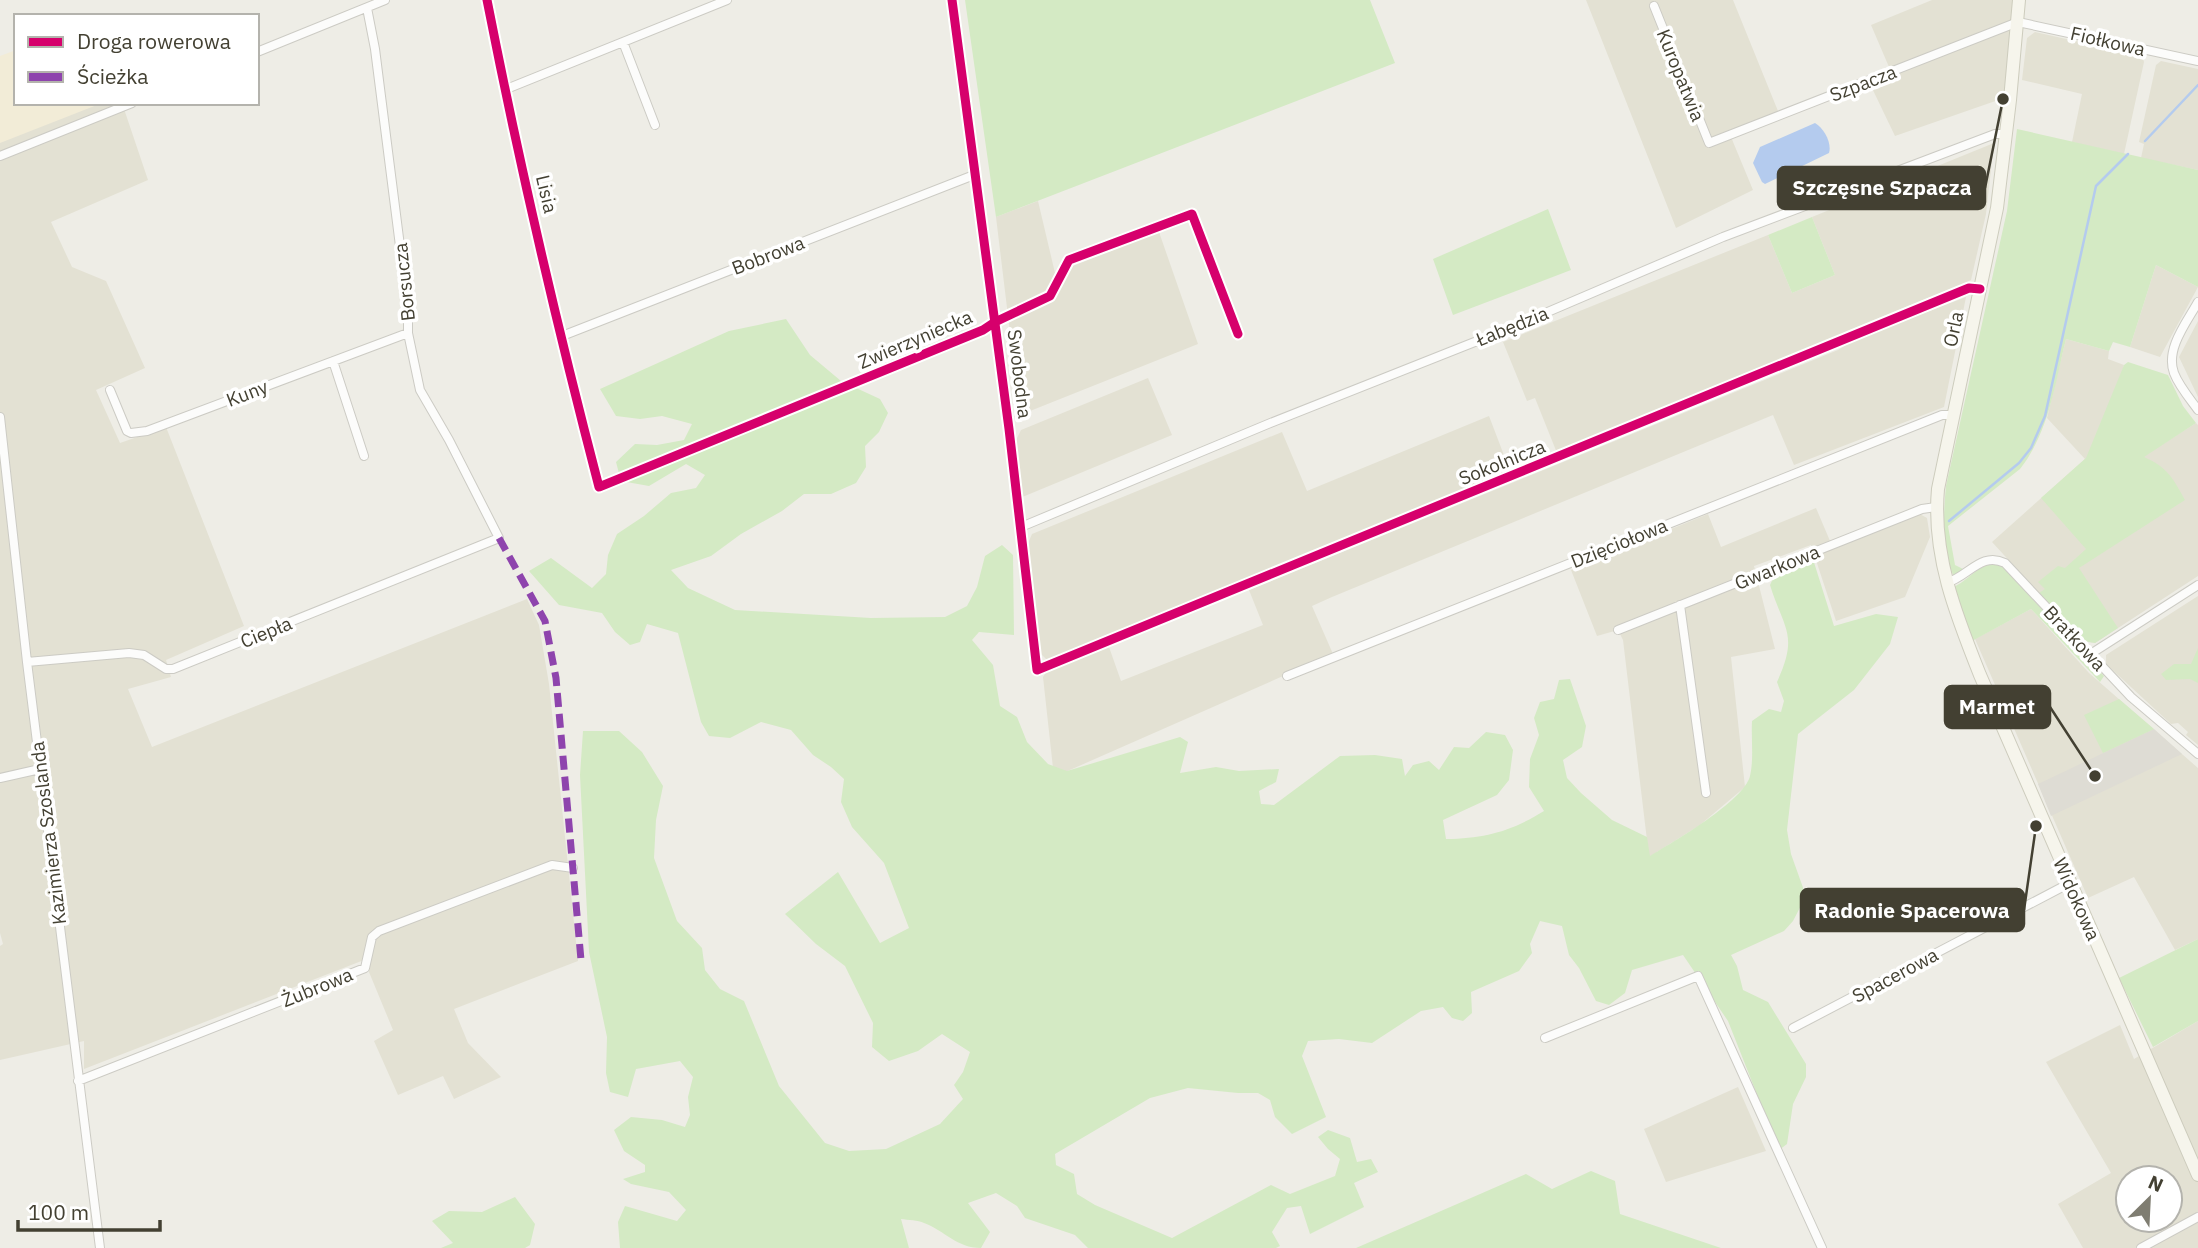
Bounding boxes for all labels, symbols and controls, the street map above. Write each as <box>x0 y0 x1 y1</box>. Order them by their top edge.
legend <box>14 14 259 105</box>
street label: Fiołkowa <box>2068 21 2148 61</box>
street label: Kuropatwia <box>1652 25 1710 125</box>
text: Droga rowerowa <box>77 27 231 55</box>
street label: Szpacza <box>1826 59 1900 107</box>
text: Ścieżka <box>77 62 148 90</box>
callout: Szczęsne Szpacza <box>1778 167 1985 209</box>
street label: Lisia <box>531 173 563 215</box>
text: Szczęsne Szpacza <box>1792 173 1972 201</box>
street label: Bobrowa <box>728 230 808 280</box>
street label: Borsucza <box>388 242 420 322</box>
street label: Łabędzia <box>1471 301 1552 352</box>
street label: Zwierzyniecka <box>854 304 976 374</box>
street label: Orla <box>1938 309 1968 349</box>
street label: Swobodna <box>1003 328 1037 420</box>
street label: Kuny <box>223 374 272 412</box>
street label: Sokolnicza <box>1455 434 1549 490</box>
street label: Dzięciołowa <box>1567 513 1671 573</box>
street label: Gwarkowa <box>1731 539 1823 595</box>
street label: Bratkowa <box>2039 600 2111 676</box>
street label: Ciepła <box>237 611 295 653</box>
callout: Marmet <box>1945 686 2050 728</box>
text: Marmet <box>1959 692 2035 720</box>
street label: Kazimierza Szoslanda <box>25 740 71 926</box>
street label: Widokowa <box>2048 854 2106 944</box>
callout: Radonie Spacerowa <box>1801 889 2024 931</box>
text: Radonie Spacerowa <box>1814 896 2010 924</box>
street label: Spacerowa <box>1848 942 1942 1008</box>
street label: Żubrowa <box>278 962 356 1012</box>
north arrow <box>2114 1164 2184 1234</box>
text: N <box>2145 1170 2167 1197</box>
scale bar <box>18 1188 159 1232</box>
text: 100 m <box>28 1198 89 1226</box>

